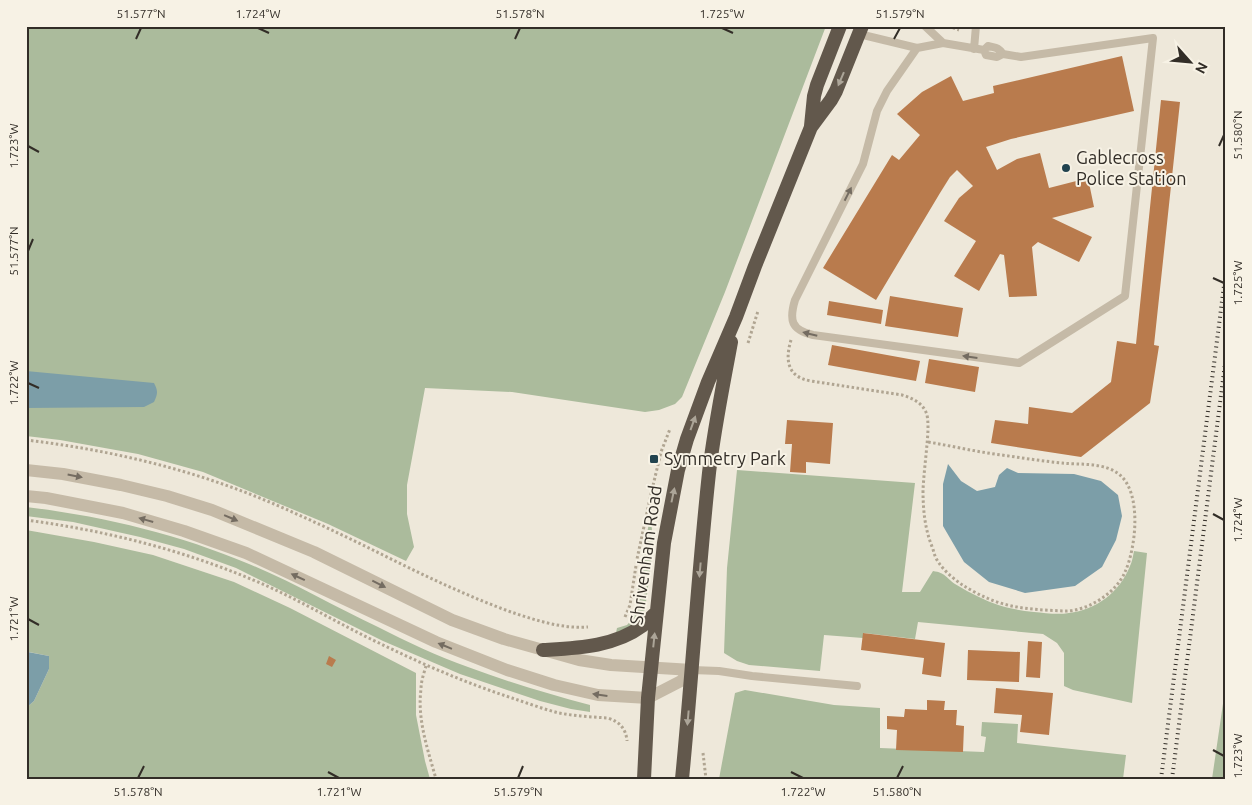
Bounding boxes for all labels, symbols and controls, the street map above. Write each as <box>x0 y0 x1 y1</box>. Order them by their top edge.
text: 51.577°N <box>116 7 166 20</box>
text: 1.724°W <box>236 7 281 20</box>
text: 51.578°N <box>495 7 545 20</box>
text: 1.725°W <box>700 7 745 20</box>
text: 51.579°N <box>875 7 925 20</box>
north arrow <box>1164 38 1214 88</box>
text: N <box>1192 60 1211 76</box>
one-way arrow <box>836 72 844 86</box>
text: 51.580°N <box>1231 110 1244 160</box>
text: 1.723°W <box>7 124 20 169</box>
place label: Gablecross Police Station <box>1076 147 1187 188</box>
marker: Gablecross Police Station <box>1060 162 1072 174</box>
one-way arrow <box>844 187 852 202</box>
text: 51.577°N <box>7 226 20 276</box>
text: 1.725°W <box>1231 261 1244 306</box>
one-way arrow <box>802 330 817 338</box>
one-way arrow <box>962 353 978 361</box>
text: 1.722°W <box>7 361 20 406</box>
one-way arrow <box>690 416 697 431</box>
place label: Symmetry Park <box>664 448 786 468</box>
marker: Symmetry Park <box>648 453 660 465</box>
one-way arrow <box>67 472 82 480</box>
street label: Shrivenham Road <box>625 484 665 626</box>
one-way arrow <box>669 487 677 503</box>
text: 1.724°W <box>1231 498 1244 543</box>
one-way arrow <box>224 514 238 522</box>
one-way arrow <box>139 515 154 523</box>
one-way arrow <box>696 562 704 578</box>
one-way arrow <box>291 572 305 580</box>
one-way arrow <box>372 580 387 588</box>
text: 1.721°W <box>7 597 20 642</box>
one-way arrow <box>650 632 658 648</box>
one-way arrow <box>438 641 452 649</box>
one-way arrow <box>591 691 607 699</box>
one-way arrow <box>684 710 692 726</box>
text: 1.723°W <box>1231 734 1244 779</box>
text: 51.578°N <box>113 785 163 798</box>
text: 1.721°W <box>317 785 362 798</box>
text: 51.579°N <box>493 785 543 798</box>
text: 1.722°W <box>781 785 826 798</box>
text: 51.580°N <box>872 785 922 798</box>

